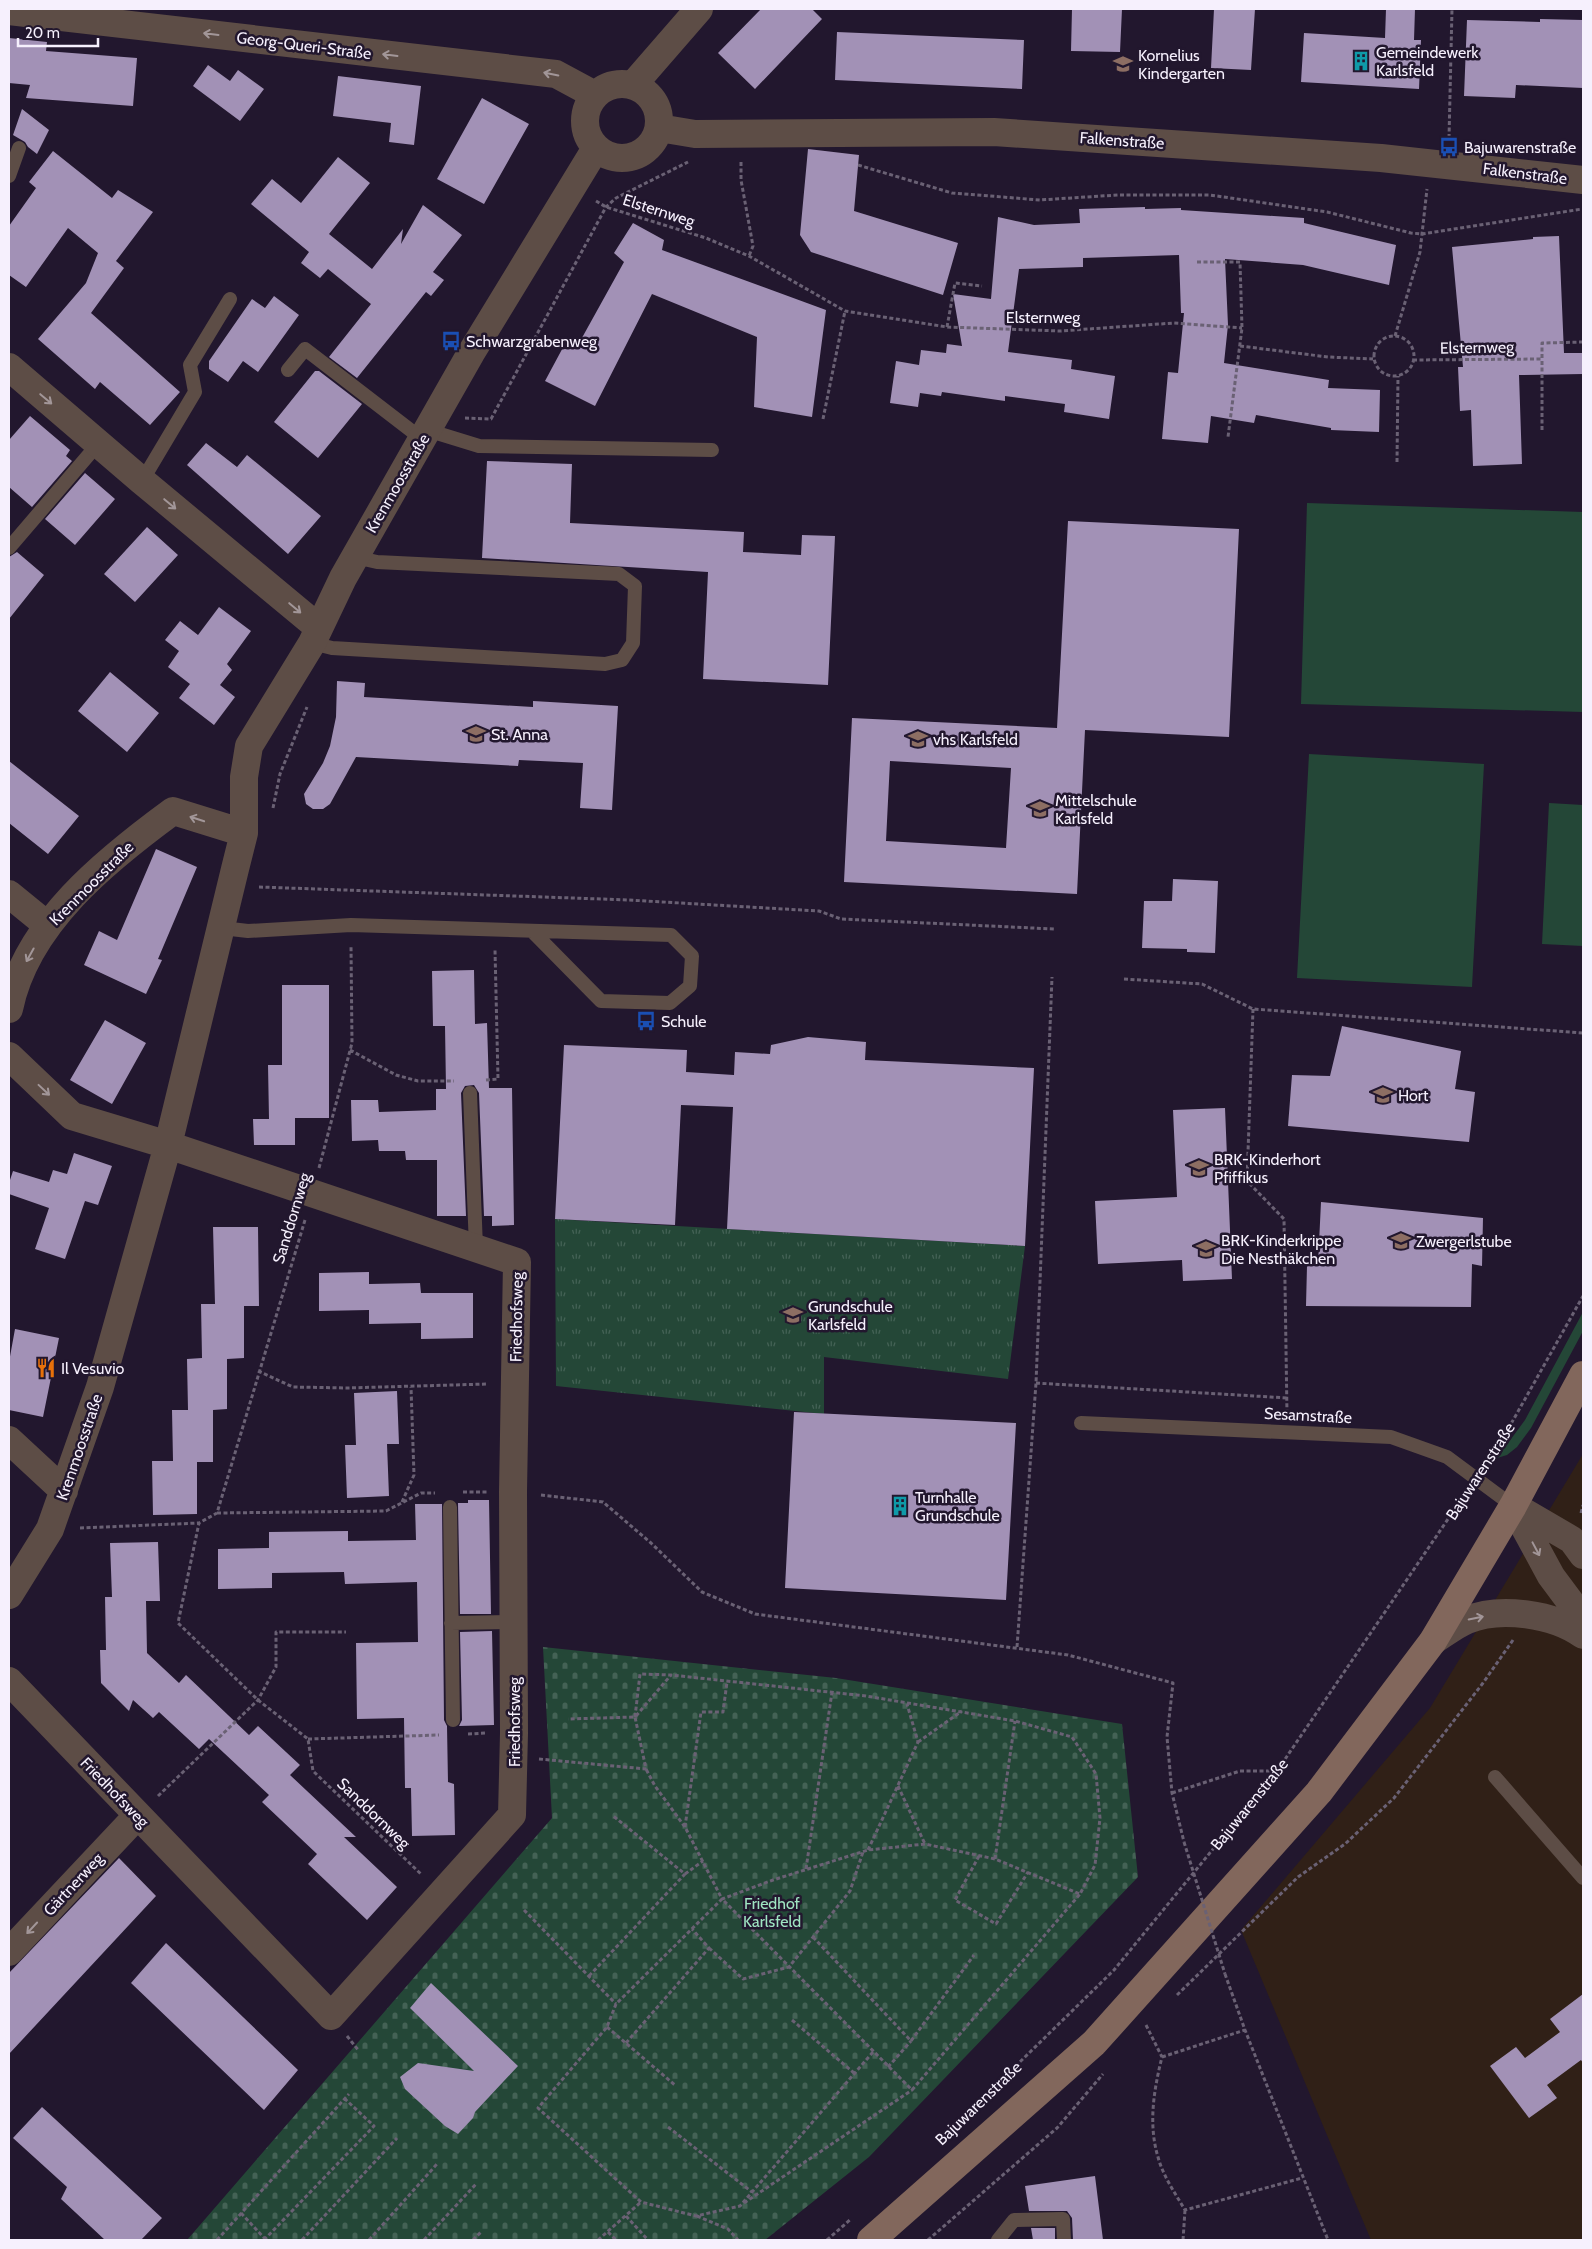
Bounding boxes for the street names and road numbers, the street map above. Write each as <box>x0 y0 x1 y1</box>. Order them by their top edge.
street label: Georg-Queri-Straße <box>235 28 372 63</box>
street label: Falkenstraße <box>1079 128 1165 153</box>
street label: Falkenstraße <box>1482 159 1568 188</box>
street label: Elsternweg <box>621 190 698 231</box>
street label: Elsternweg <box>1006 308 1081 327</box>
street label: Elsternweg <box>1440 337 1515 358</box>
street label: Krenmoosstraße <box>361 430 433 536</box>
street label: Krenmoosstraße <box>45 837 137 929</box>
street label: Sanddornweg <box>269 1169 315 1266</box>
street label: Friedhofsweg <box>506 1271 527 1362</box>
street label: Krenmoosstraße <box>52 1391 107 1503</box>
street label: Sesamstraße <box>1264 1404 1352 1427</box>
street label: Bajuwarenstraße <box>1442 1419 1519 1523</box>
street label: Friedhofsweg <box>505 1676 524 1767</box>
street label: Friedhofsweg <box>76 1753 154 1832</box>
street label: Bajuwarenstraße <box>1207 1755 1292 1854</box>
street label: Sanddornweg <box>333 1774 415 1854</box>
street label: Gärtnerweg <box>40 1848 108 1920</box>
street label: Bajuwarenstraße <box>931 2058 1025 2149</box>

